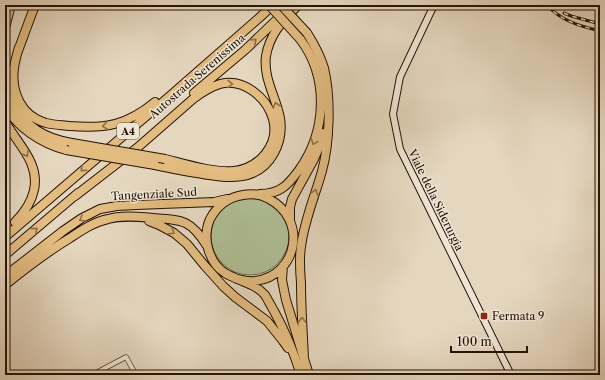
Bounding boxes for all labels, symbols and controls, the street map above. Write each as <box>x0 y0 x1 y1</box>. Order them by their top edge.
street label: Autostrada Serenissima <box>145 30 248 122</box>
one-way arrow <box>249 38 257 46</box>
one-way arrow <box>227 80 233 88</box>
one-way arrow <box>272 101 281 108</box>
one-way arrow <box>102 121 108 130</box>
road number: A4 <box>117 123 139 139</box>
one-way arrow <box>310 139 318 146</box>
street label: Viale della Siderurgia <box>405 146 467 253</box>
one-way arrow <box>21 150 29 157</box>
one-way arrow <box>81 165 88 172</box>
street label: Tangenziale Sud <box>111 185 198 203</box>
one-way arrow <box>310 189 319 196</box>
one-way arrow <box>79 214 86 221</box>
one-way arrow <box>30 227 37 234</box>
one-way arrow <box>168 228 175 235</box>
place label: Fermata 9 <box>492 309 544 323</box>
marker: Fermata 9 <box>479 311 489 321</box>
one-way arrow <box>298 317 306 323</box>
scale bar <box>451 328 527 354</box>
text: 100 m <box>457 334 492 349</box>

